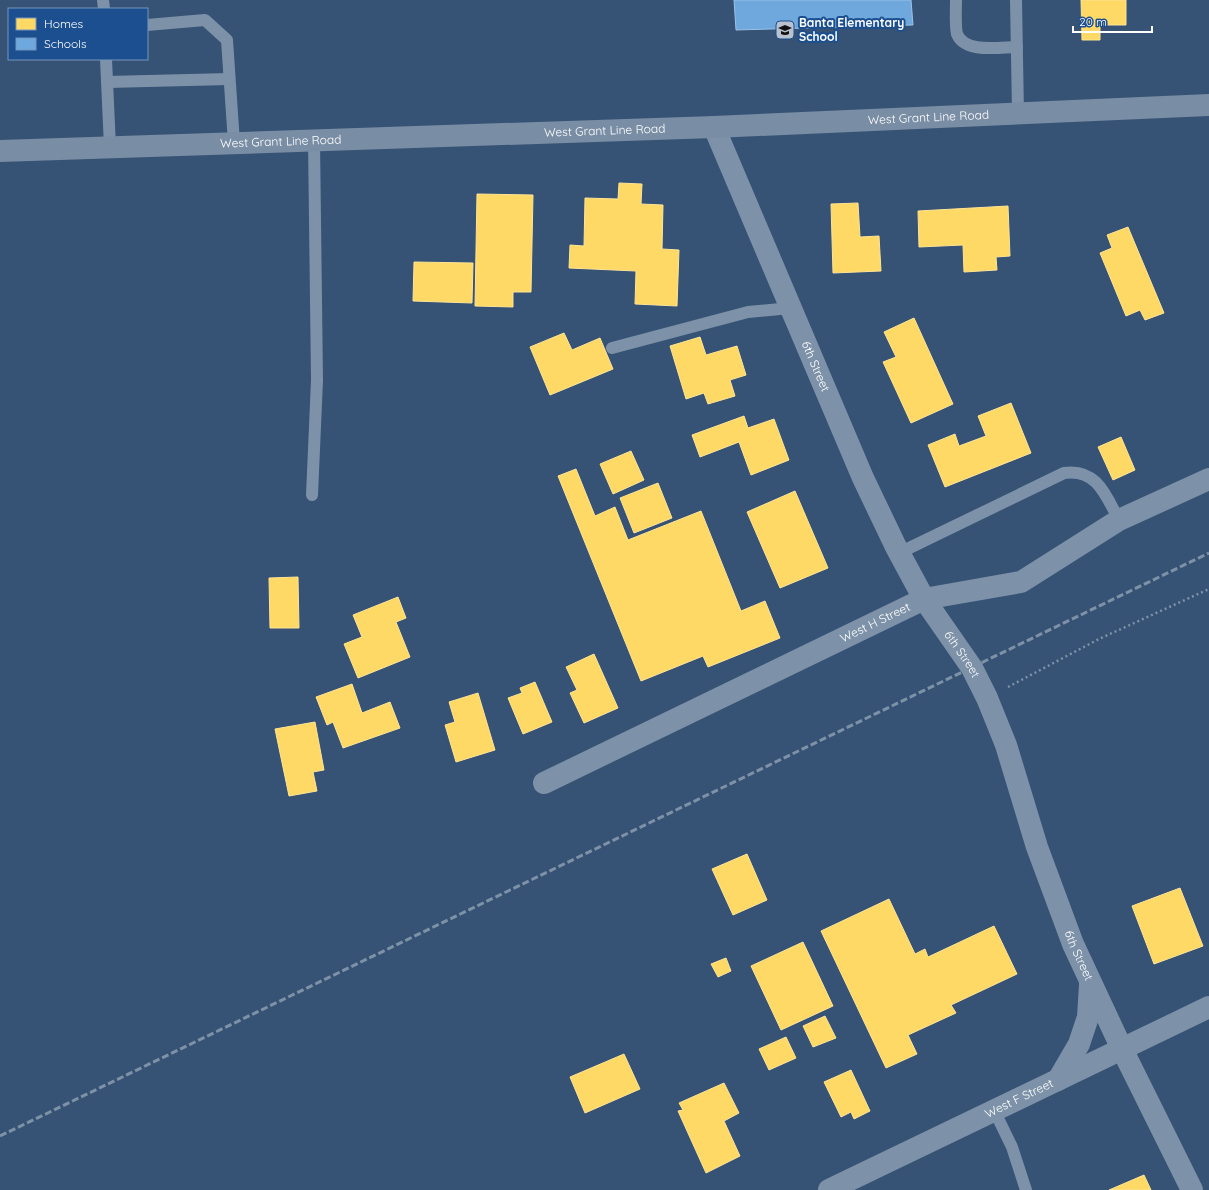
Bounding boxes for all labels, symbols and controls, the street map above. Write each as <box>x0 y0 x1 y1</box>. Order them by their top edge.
legend <box>8 8 148 60</box>
scale bar <box>1073 8 1152 34</box>
text: 20 m <box>1079 14 1107 29</box>
place label: Banta Elementary School <box>799 15 904 44</box>
text: Homes <box>44 16 84 31</box>
school or university icon: Banta Elementary School <box>774 19 796 41</box>
text: Schools <box>44 36 87 51</box>
street label: West Grant Line Road <box>867 107 989 127</box>
street label: West Grant Line Road <box>544 121 666 140</box>
street label: West Grant Line Road <box>220 132 342 151</box>
street label: 6th Street <box>799 339 833 394</box>
street label: West H Street <box>838 599 912 645</box>
street label: 6th Street <box>941 628 984 680</box>
street label: 6th Street <box>1062 928 1097 983</box>
street label: West F Street <box>982 1075 1056 1121</box>

